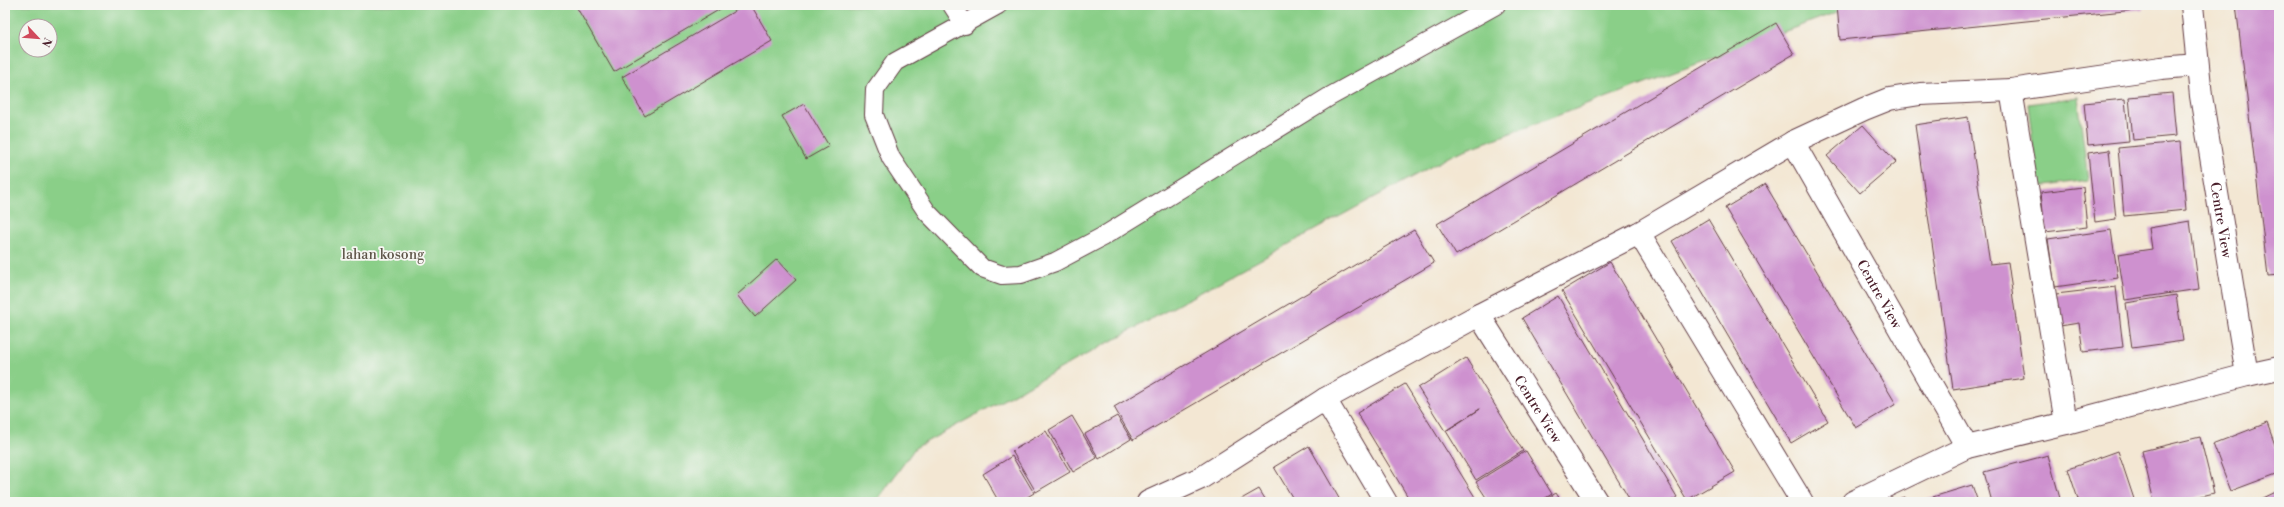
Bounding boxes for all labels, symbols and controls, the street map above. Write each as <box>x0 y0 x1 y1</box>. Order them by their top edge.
north arrow <box>18 18 58 58</box>
text: N <box>38 35 54 49</box>
street label: Centre View <box>2205 181 2236 260</box>
park label: lahan kosong <box>342 246 425 264</box>
street label: Centre View <box>1852 257 1906 333</box>
street label: Centre View <box>1509 372 1566 447</box>

